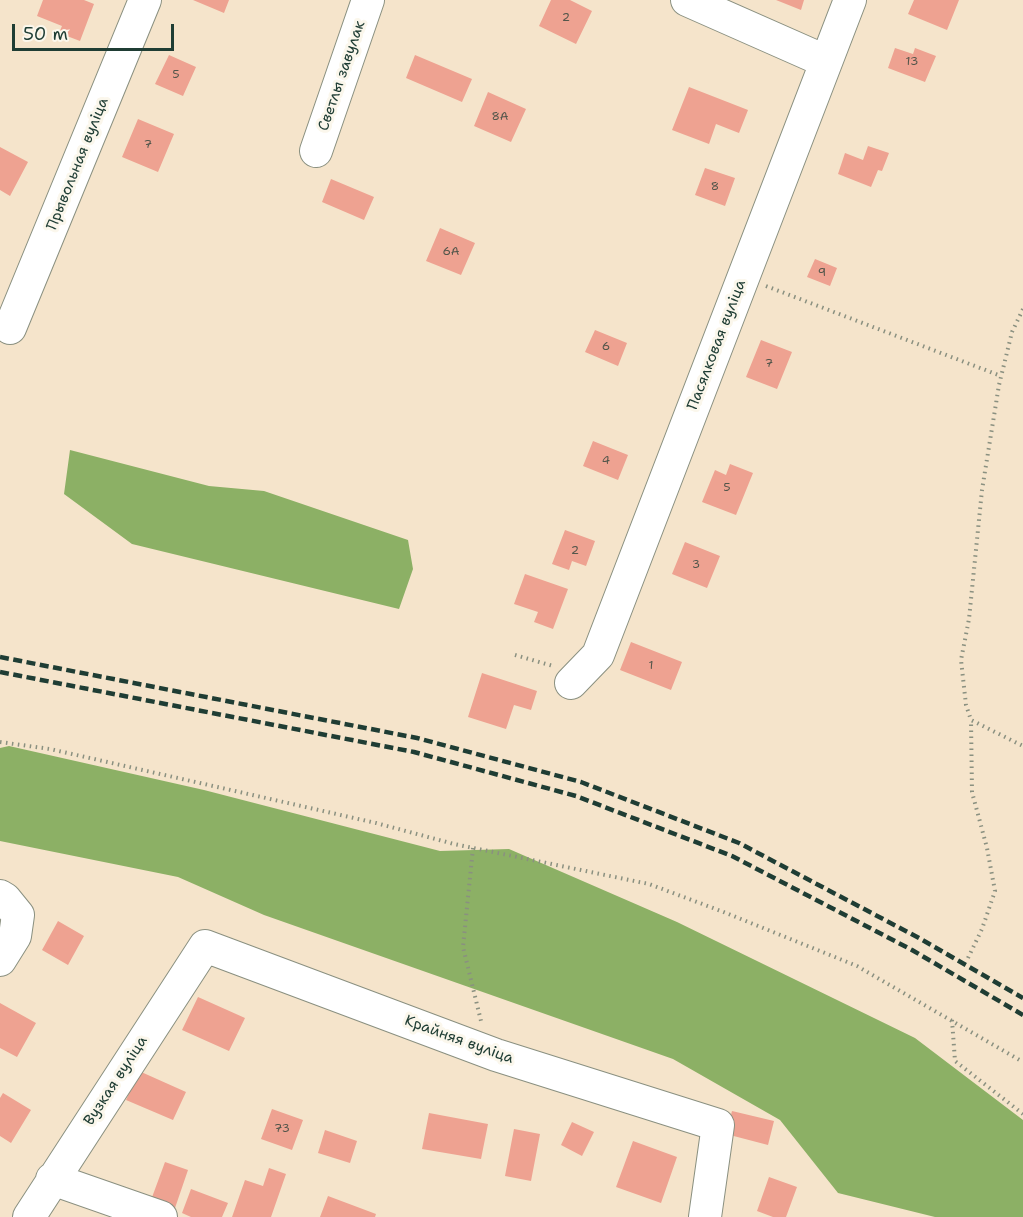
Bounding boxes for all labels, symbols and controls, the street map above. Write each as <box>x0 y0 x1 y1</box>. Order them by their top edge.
house number: 2 <box>562 11 570 25</box>
scale bar <box>15 12 177 50</box>
street label: Светлы завулак <box>315 19 369 133</box>
text: 50 m <box>23 22 68 46</box>
house number: 13 <box>906 55 918 69</box>
house number: 5 <box>172 68 180 82</box>
street label: Прывольная вуліца <box>43 95 113 233</box>
house number: 8А <box>491 110 509 124</box>
house number: 7 <box>144 138 152 152</box>
house number: 8 <box>711 180 719 194</box>
house number: 6А <box>442 245 460 259</box>
house number: 9 <box>818 266 826 280</box>
street label: Пасялковая вуліца <box>684 277 750 413</box>
house number: 6 <box>602 340 610 354</box>
house number: 7 <box>765 357 773 371</box>
house number: 4 <box>602 454 610 468</box>
house number: 5 <box>723 481 731 495</box>
house number: 2 <box>571 544 579 558</box>
house number: 3 <box>692 558 700 572</box>
house number: 1 <box>648 659 654 673</box>
street label: Крайняя вуліца <box>402 1012 516 1068</box>
street label: Вузкая вуліца <box>80 1033 152 1129</box>
house number: 73 <box>274 1122 290 1136</box>

